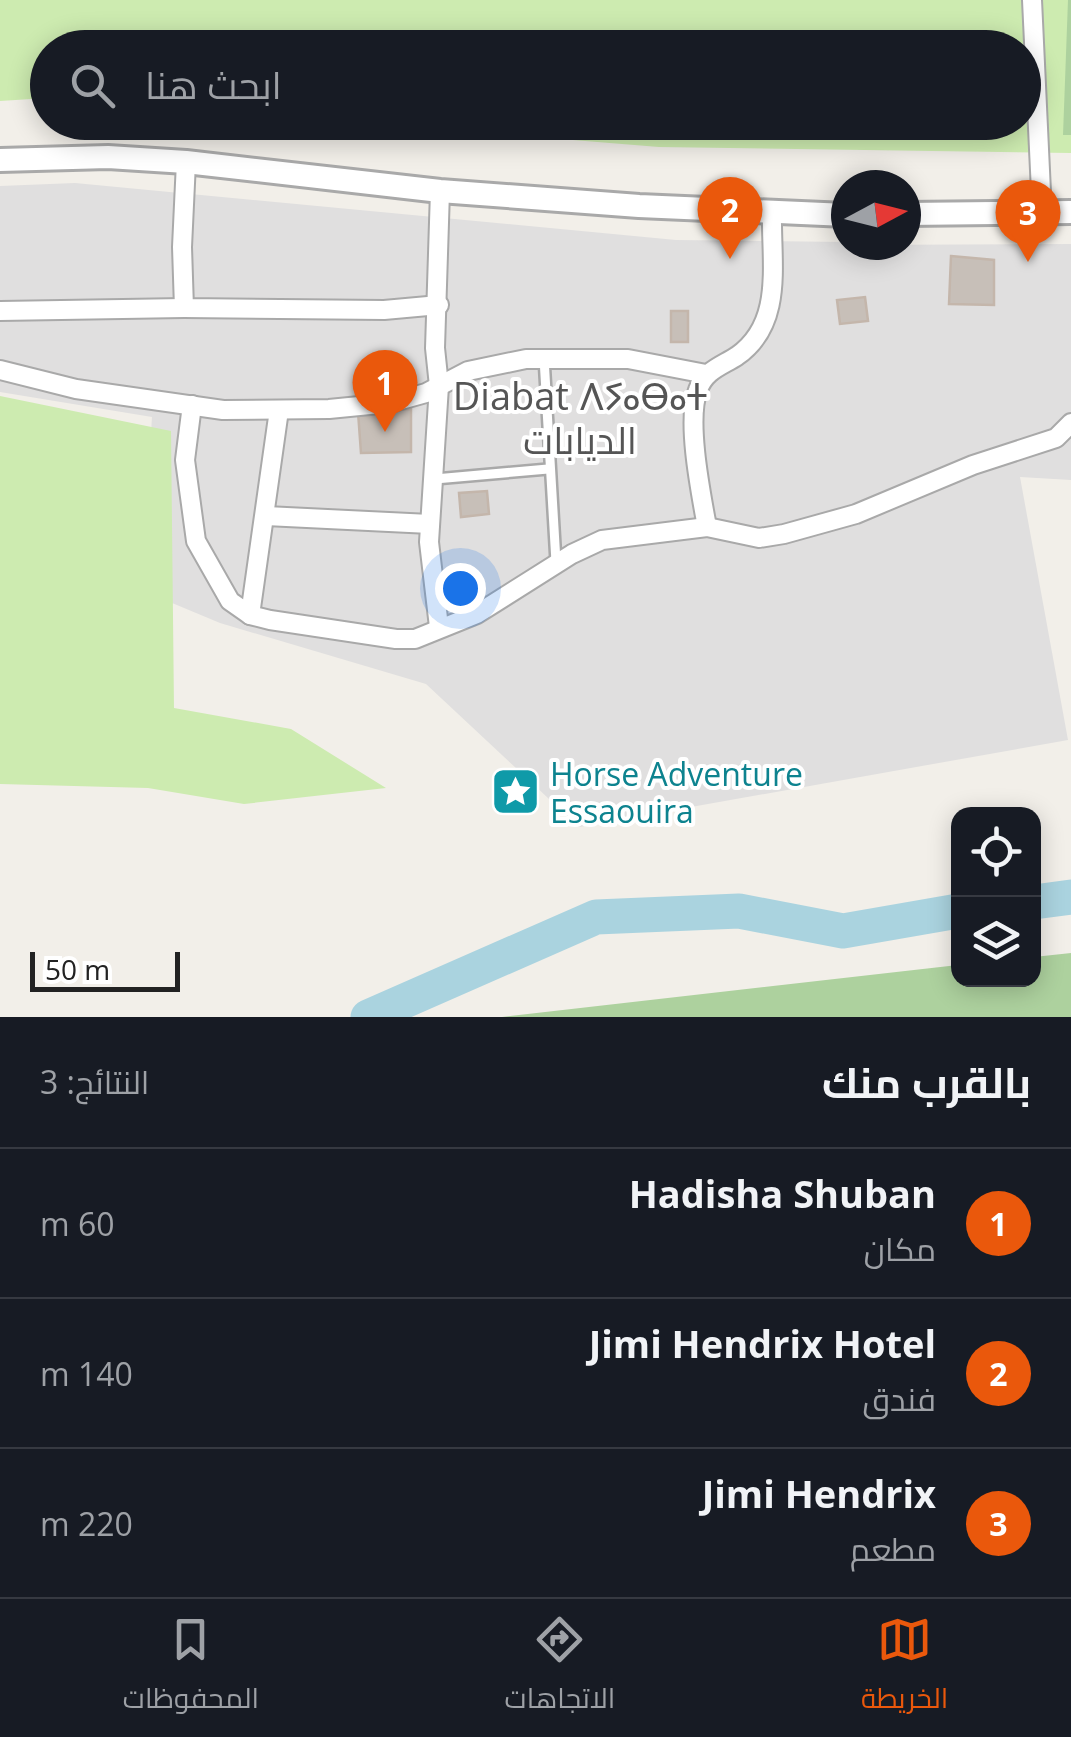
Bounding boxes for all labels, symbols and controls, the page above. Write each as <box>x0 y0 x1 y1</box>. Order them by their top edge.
search box <box>30 30 1041 140</box>
icon: search <box>65 58 120 113</box>
text: ابحث هنا <box>145 58 282 110</box>
north arrow <box>831 170 921 260</box>
pin: 2 <box>698 176 762 259</box>
pin: 3 <box>996 180 1060 262</box>
pin: 1 <box>352 350 418 432</box>
district label: Diabat ⴷⵢⴰⴱⴰⵜ الديابات <box>453 369 707 465</box>
your location <box>435 563 486 614</box>
place label: Horse Adventure Essaouira <box>550 752 803 832</box>
place icon: Horse Adventure Essaouira <box>489 765 541 817</box>
map controls <box>951 807 1041 987</box>
button: locate <box>951 807 1041 897</box>
button: layers <box>951 897 1041 987</box>
scale bar <box>30 947 180 991</box>
text: 50 m <box>45 950 110 988</box>
text: بالقرب منك <box>822 1053 1031 1110</box>
text: النتائج: 3 <box>40 1060 149 1103</box>
text: Hadisha Shuban <box>629 1167 936 1219</box>
text: 60 m <box>40 1202 115 1245</box>
text: 1 <box>989 1202 1008 1245</box>
text: مكان <box>864 1227 936 1270</box>
text: Jimi Hendrix Hotel <box>589 1317 936 1369</box>
text: 140 m <box>40 1352 133 1395</box>
text: 2 <box>989 1352 1008 1395</box>
text: فندق <box>862 1377 936 1420</box>
text: Jimi Hendrix <box>702 1467 936 1519</box>
text: 220 m <box>40 1502 133 1545</box>
text: 3 <box>989 1502 1008 1545</box>
text: مطعم <box>850 1527 936 1570</box>
tab: المحفوظات <box>123 1612 259 1724</box>
tab: الاتجاهات <box>505 1612 615 1724</box>
tab: الخريطة <box>861 1612 948 1724</box>

